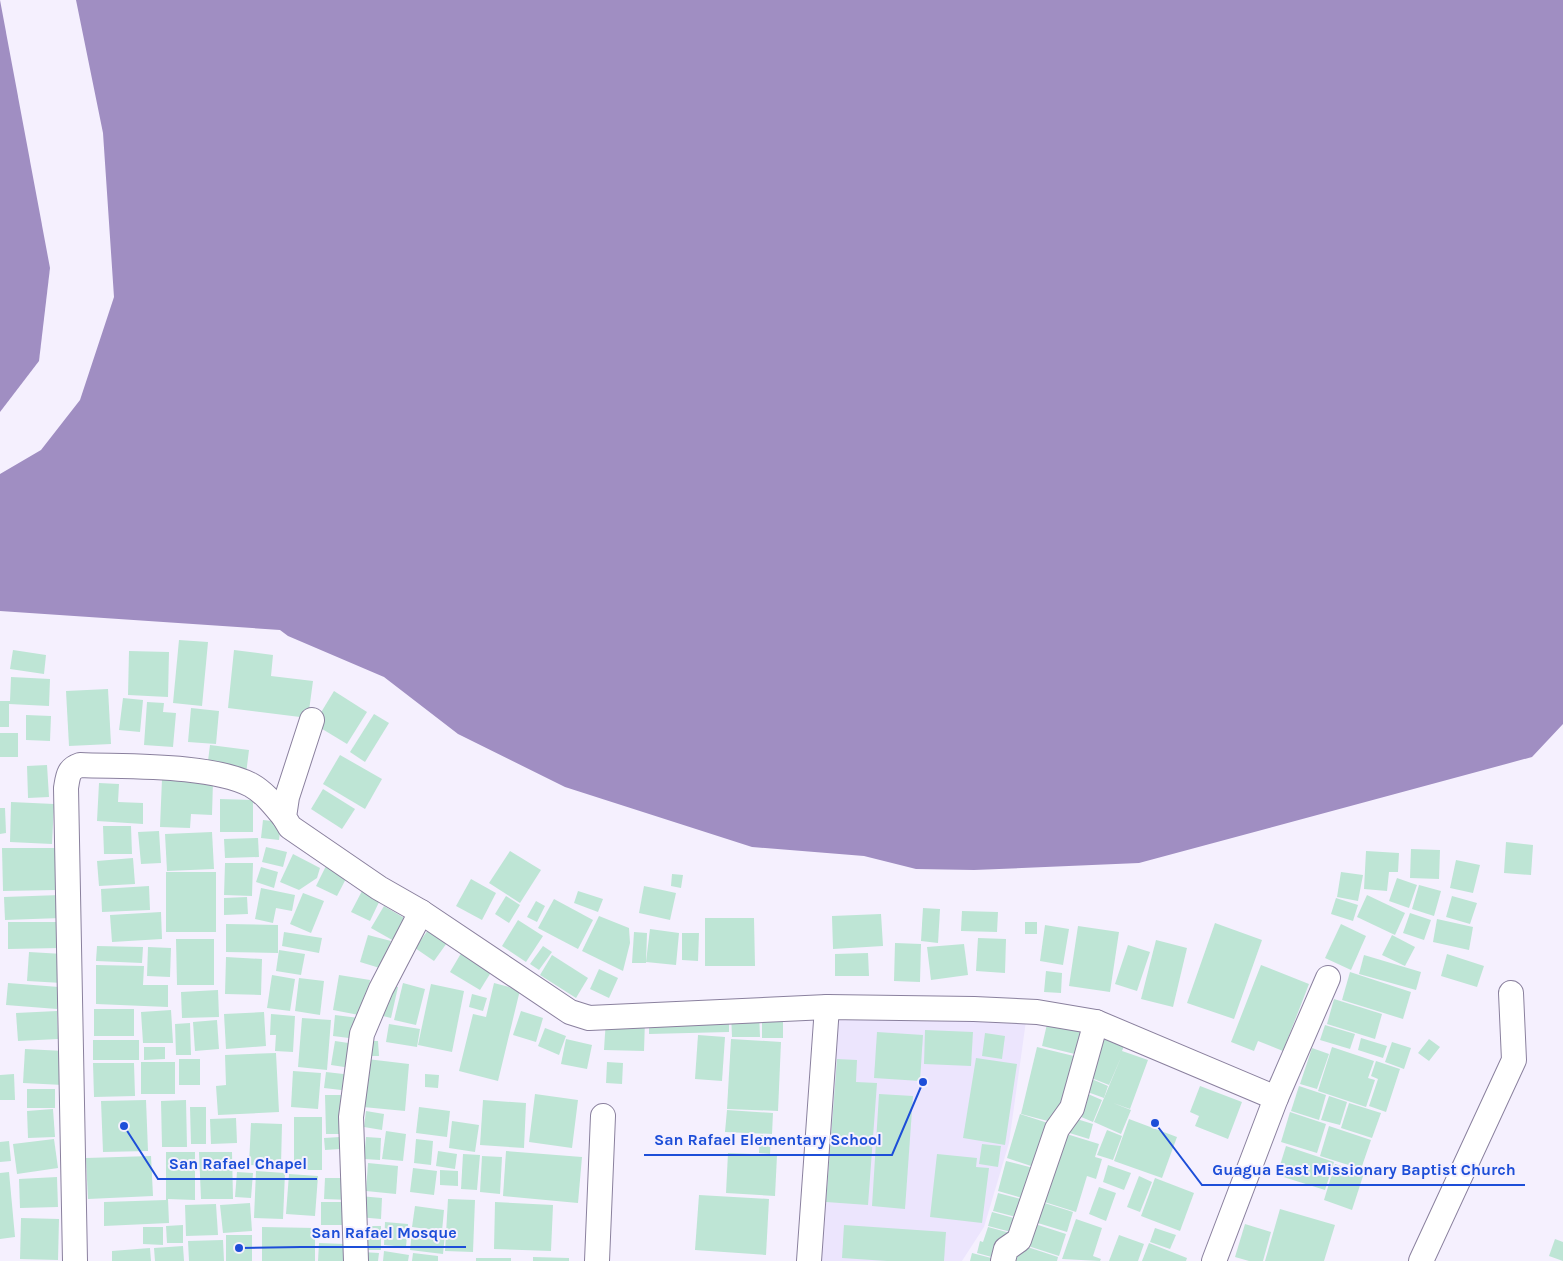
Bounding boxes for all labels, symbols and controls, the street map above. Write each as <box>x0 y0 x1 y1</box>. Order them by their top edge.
callout: San Rafael Elementary School <box>644 1124 892 1155</box>
text: San Rafael Elementary School <box>654 1130 882 1149</box>
callout: San Rafael Chapel <box>158 1148 317 1179</box>
text: San Rafael Chapel <box>169 1154 307 1173</box>
callout: Guagua East Missionary Baptist Church <box>1202 1154 1525 1185</box>
text: Guagua East Missionary Baptist Church <box>1212 1160 1516 1179</box>
callout: San Rafael Mosque <box>301 1216 466 1247</box>
text: San Rafael Mosque <box>311 1223 457 1242</box>

